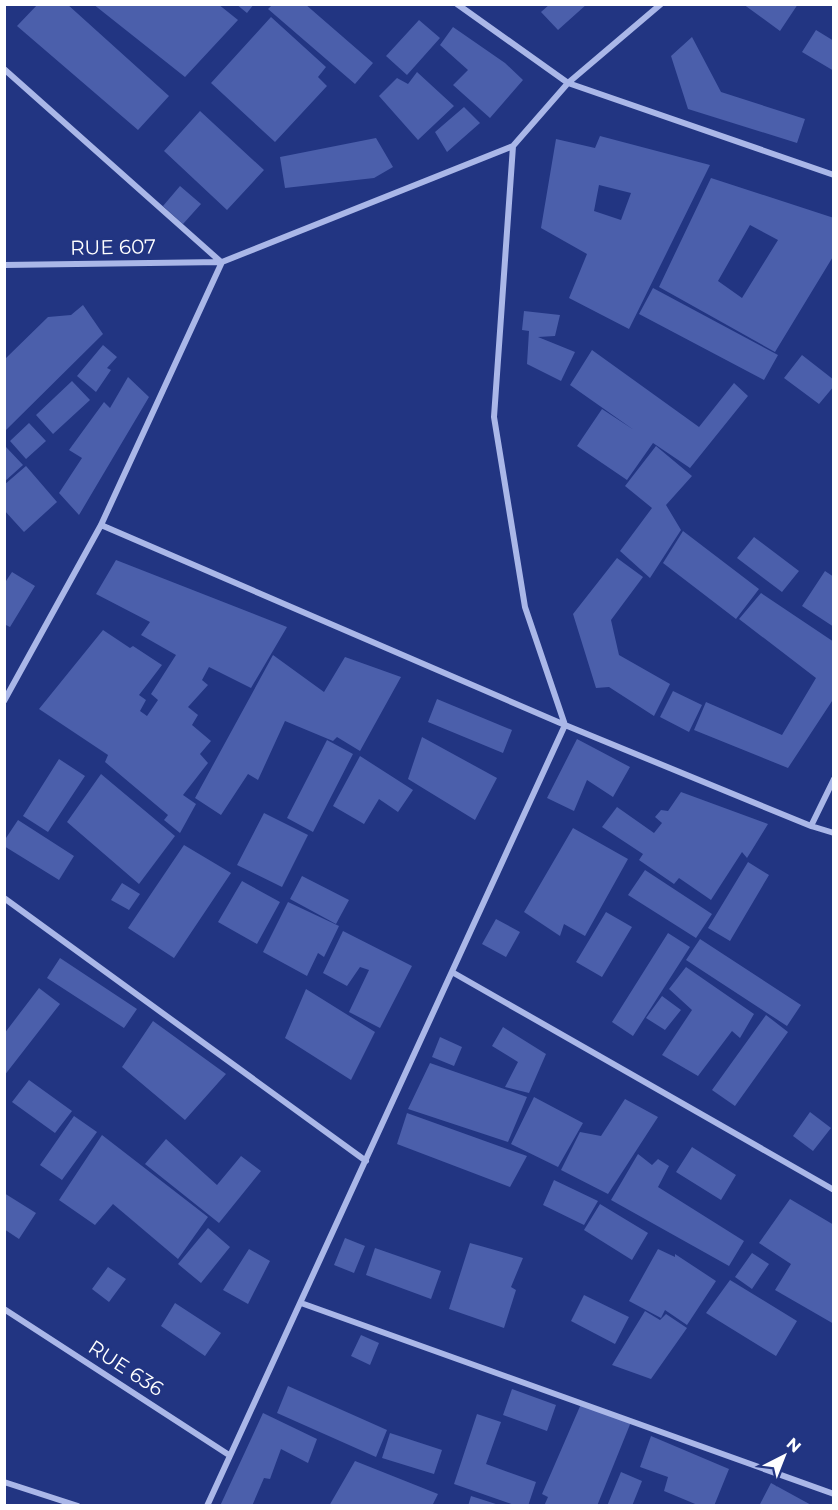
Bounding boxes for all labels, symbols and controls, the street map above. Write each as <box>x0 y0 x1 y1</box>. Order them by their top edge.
street label: RUE 607 <box>70 234 156 260</box>
street label: RUE 636 <box>84 1335 168 1401</box>
north arrow <box>754 1426 814 1486</box>
text: N <box>783 1434 805 1457</box>

